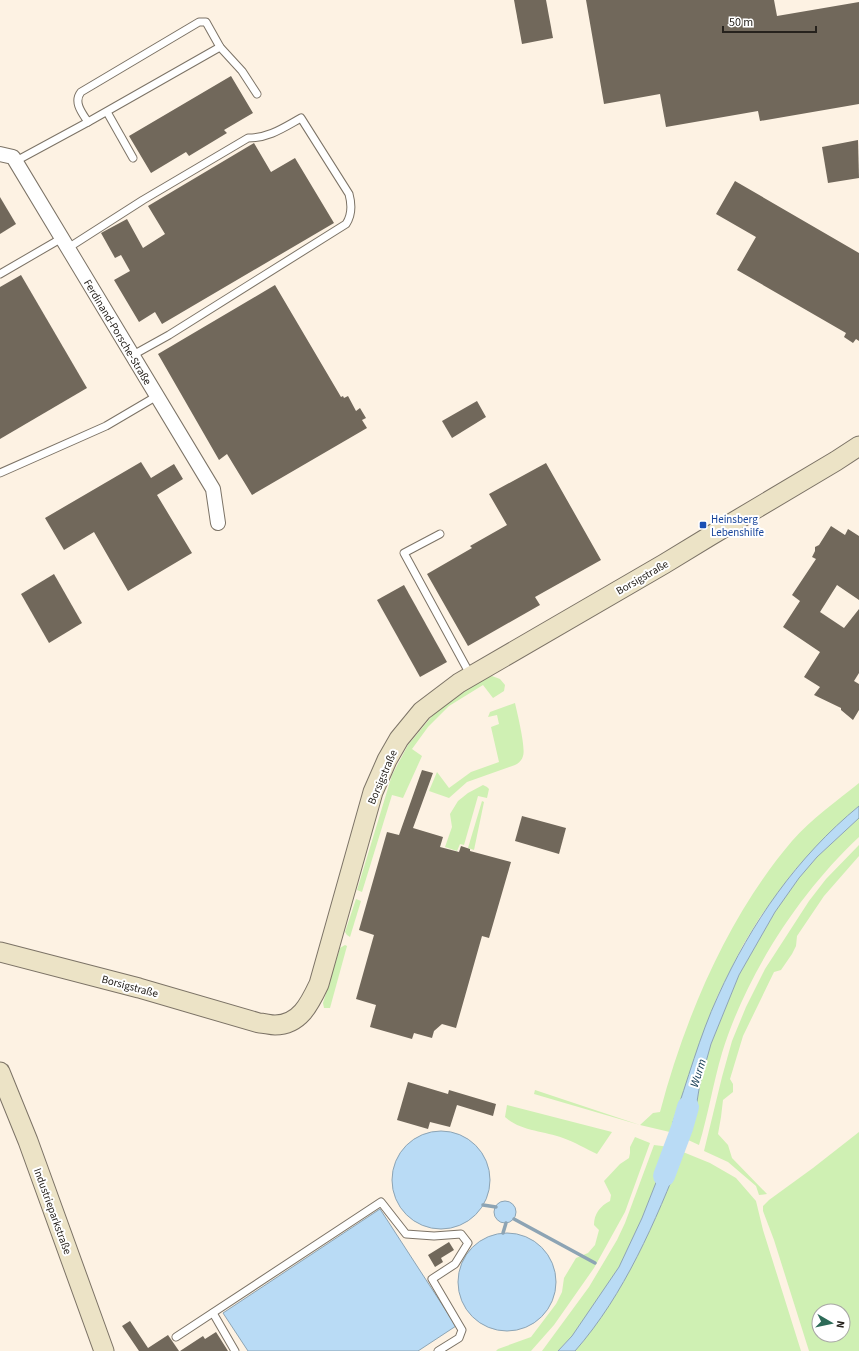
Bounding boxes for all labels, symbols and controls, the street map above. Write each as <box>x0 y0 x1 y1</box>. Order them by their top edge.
scale bar <box>723 8 816 34</box>
text: 50 m <box>729 14 753 31</box>
street label: Ferdinand-Porsche-Straße <box>80 277 155 388</box>
place label: Heinsberg Lebenshilfe <box>711 512 764 540</box>
marker: Heinsberg Lebenshilfe <box>698 520 708 530</box>
street label: Borsigstraße <box>613 556 672 598</box>
street label: Borsigstraße <box>364 747 401 807</box>
street label: Borsigstraße <box>100 972 160 1001</box>
water label: Wurm <box>686 1057 711 1090</box>
street label: Industrieparkstraße <box>30 1166 75 1257</box>
north arrow <box>811 1303 851 1343</box>
text: N <box>832 1320 848 1329</box>

